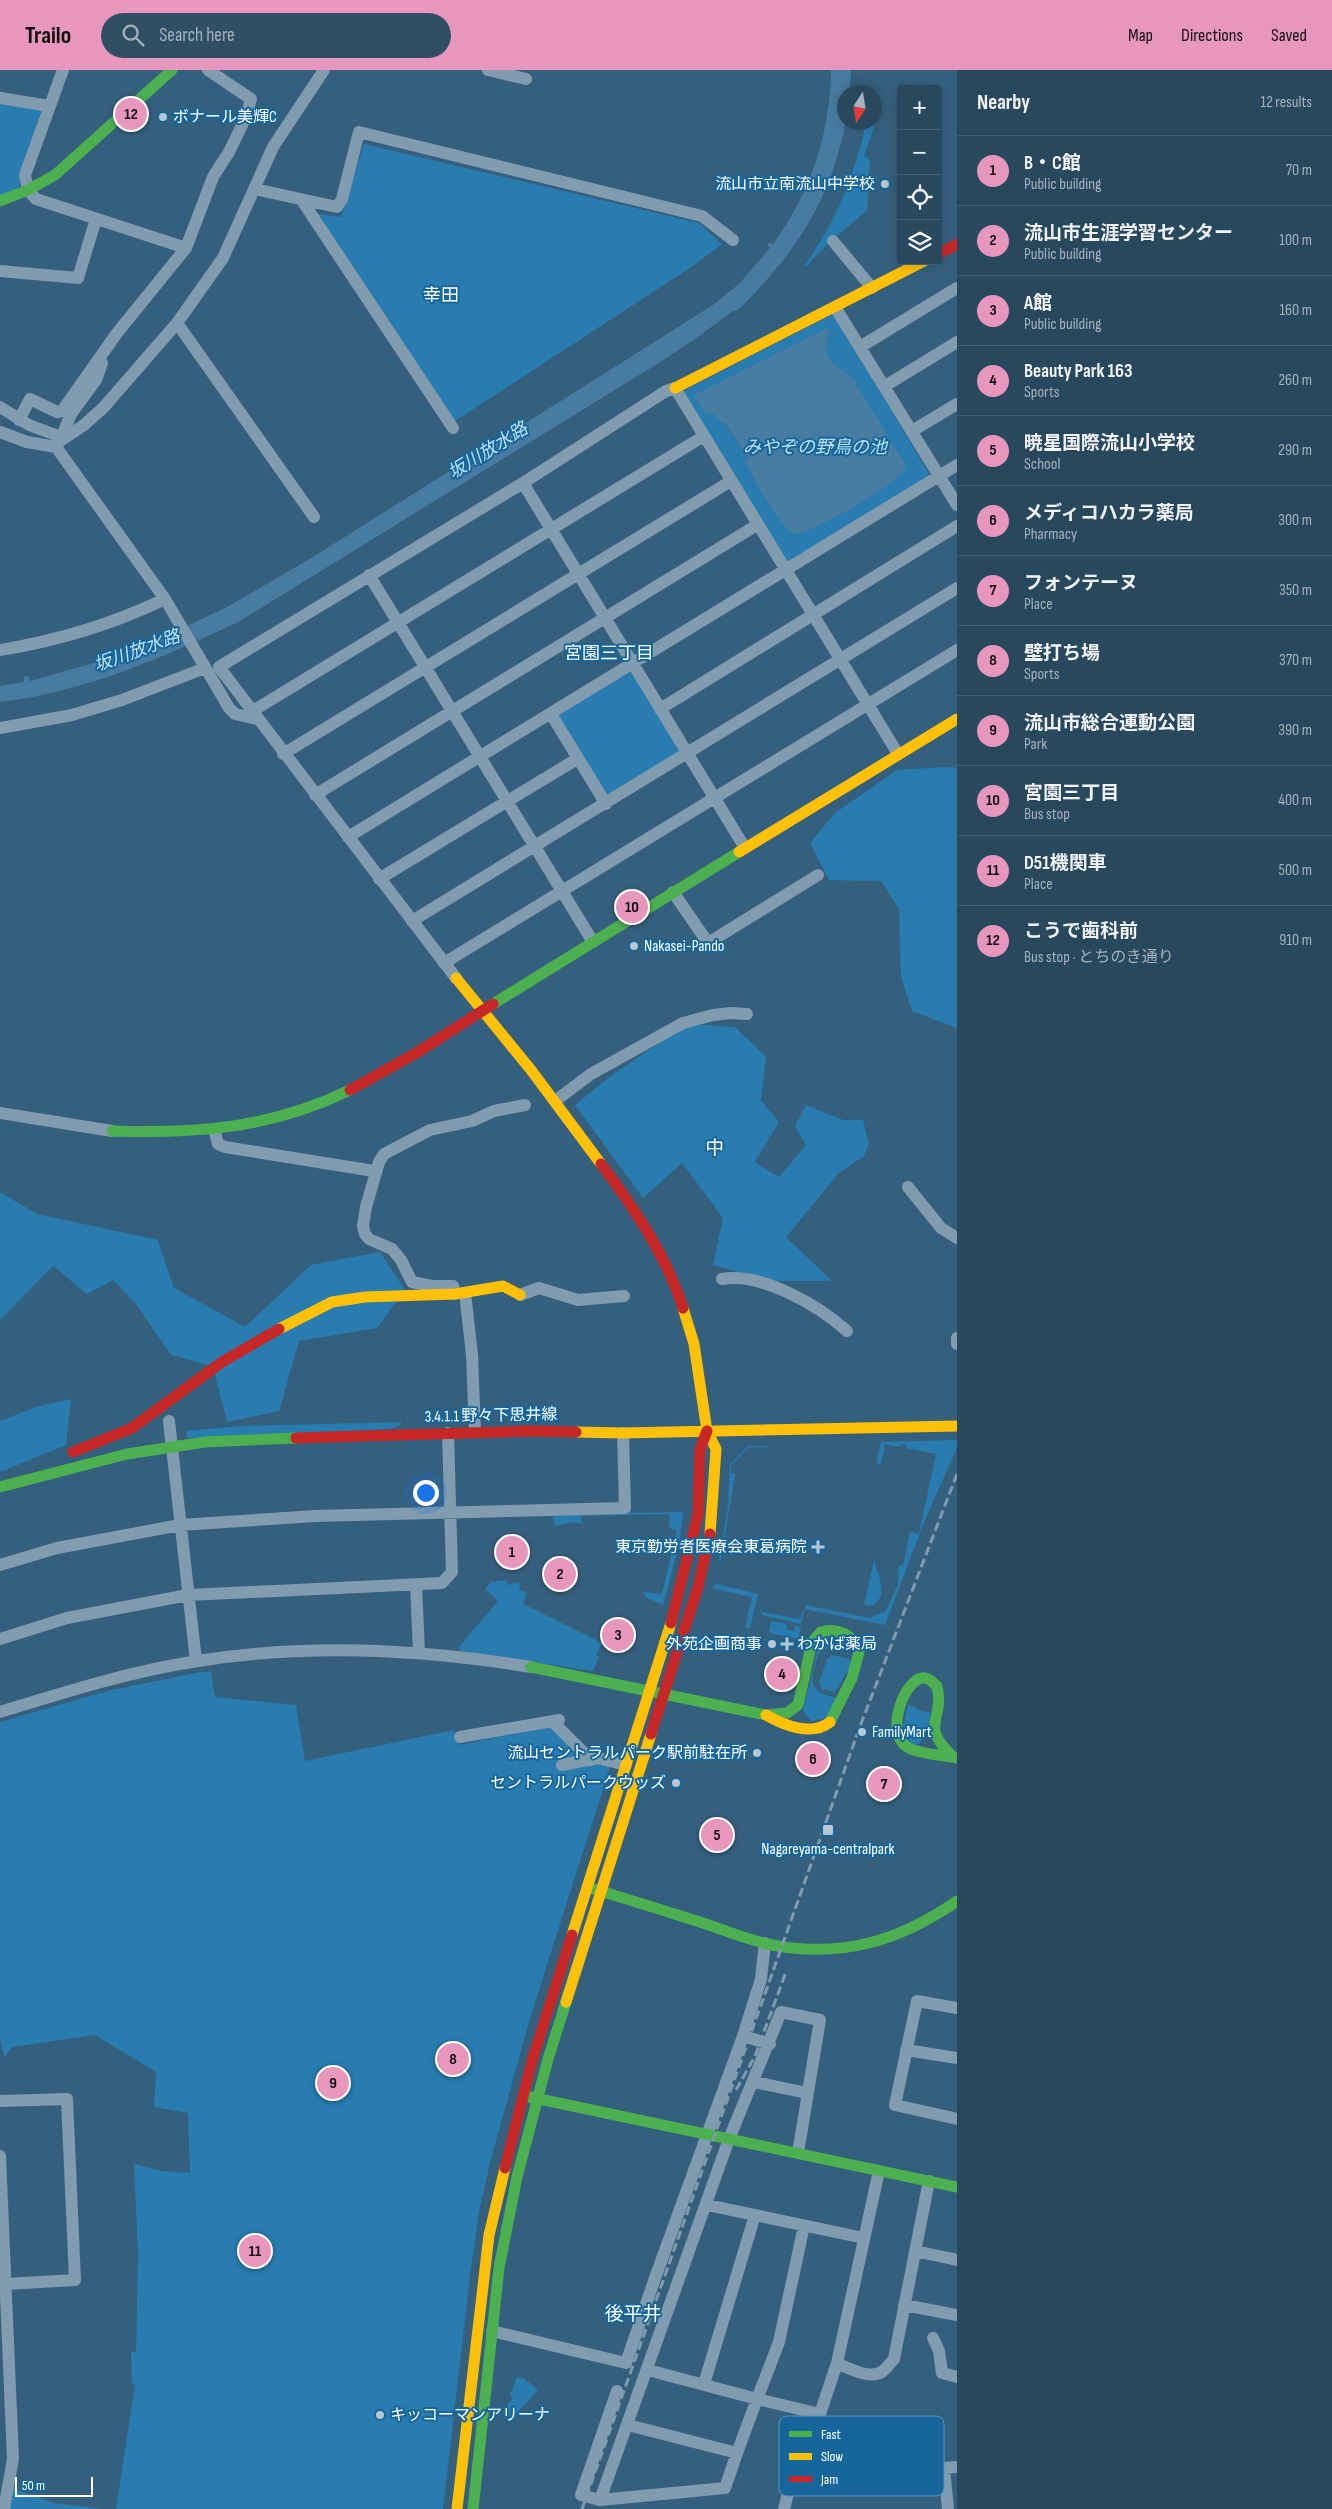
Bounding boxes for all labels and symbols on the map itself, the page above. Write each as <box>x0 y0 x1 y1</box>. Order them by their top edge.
north arrow <box>837 85 882 130</box>
pin: 12 <box>115 95 147 133</box>
place label: ボナール美輝C <box>173 108 277 127</box>
marker: ボナール美輝C <box>157 111 169 123</box>
place label: 流山市立南流山中学校 <box>715 175 875 194</box>
marker: 流山市立南流山中学校 <box>879 178 891 190</box>
district label: 幸田 <box>423 285 459 306</box>
water label: 坂川放水路 <box>444 417 533 484</box>
water label: みやぞの野鳥の池 <box>743 437 889 458</box>
water label: 坂川放水路 <box>91 625 185 676</box>
district label: 宮園三丁目 <box>564 643 654 664</box>
pin: 10 <box>616 888 648 926</box>
place label: Nakasei-Pando <box>644 937 725 956</box>
marker: Nakasei-Pando <box>628 940 640 952</box>
district label: 中 <box>705 1137 725 1160</box>
street label: 3.4.1.1 野々下思井線 <box>424 1405 558 1427</box>
your location <box>413 1480 439 1506</box>
pin: 1 <box>496 1533 528 1571</box>
place label: 東京勤労者医療会東葛病院 <box>615 1538 807 1557</box>
marker: 東京勤労者医療会東葛病院 <box>811 1540 825 1554</box>
pin: 2 <box>544 1555 576 1593</box>
pin: 3 <box>602 1616 634 1654</box>
place label: 外苑企画商事 <box>666 1635 762 1654</box>
place label: わかば薬局 <box>797 1635 877 1654</box>
marker: 外苑企画商事 <box>766 1638 778 1650</box>
marker: わかば薬局 <box>781 1638 793 1650</box>
pin: 4 <box>766 1655 798 1693</box>
place label: FamilyMart <box>872 1723 932 1742</box>
marker: FamilyMart <box>856 1726 868 1738</box>
pin: 6 <box>797 1740 829 1778</box>
place label: 流山セントラルパーク駅前駐在所 <box>507 1744 747 1763</box>
marker: 流山セントラルパーク駅前駐在所 <box>751 1747 763 1759</box>
pin: 7 <box>868 1765 900 1803</box>
place label: セントラルパークウッズ <box>490 1774 666 1793</box>
marker: セントラルパークウッズ <box>670 1777 682 1789</box>
pin: 5 <box>701 1816 733 1854</box>
marker: Nagareyama-centralpark <box>821 1823 835 1837</box>
place label: Nagareyama-centralpark <box>761 1840 895 1859</box>
pin: 8 <box>437 2040 469 2078</box>
pin: 9 <box>317 2064 349 2102</box>
pin: 11 <box>239 2232 271 2270</box>
district label: 後平井 <box>604 2303 662 2326</box>
place label: キッコーマンアリーナ <box>390 2406 550 2425</box>
marker: キッコーマンアリーナ <box>374 2409 386 2421</box>
legend <box>779 2416 944 2496</box>
text: Fast <box>821 2426 841 2443</box>
text: Slow <box>821 2448 843 2465</box>
text: Jam <box>820 2471 838 2488</box>
scale bar <box>15 2474 92 2497</box>

